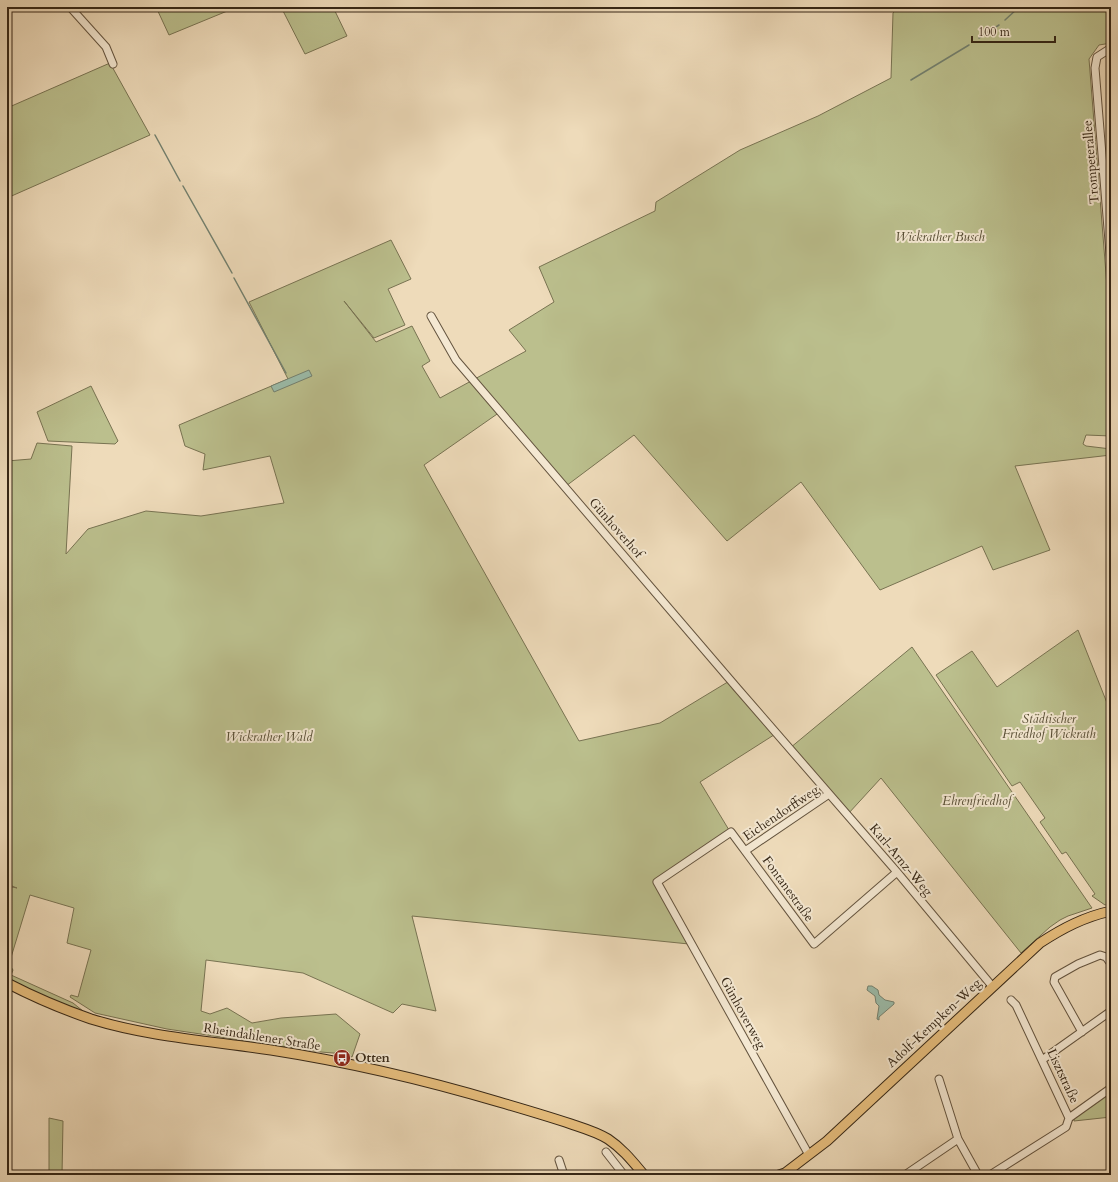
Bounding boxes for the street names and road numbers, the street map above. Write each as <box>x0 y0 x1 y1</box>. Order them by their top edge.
street label: Trompeterallee <box>1078 119 1104 205</box>
street label: Günhoverhof <box>585 494 649 563</box>
street label: Eichendorffweg <box>739 780 823 845</box>
street label: Karl-Arnz-Weg <box>865 820 937 901</box>
street label: Fontanestraße <box>758 852 818 926</box>
street label: Günhoverweg <box>716 974 771 1053</box>
street label: Adolf-Kempken-Weg <box>883 974 986 1072</box>
street label: Rheindahlener Straße <box>202 1019 322 1055</box>
street label: Lisztstraße <box>1043 1046 1084 1106</box>

